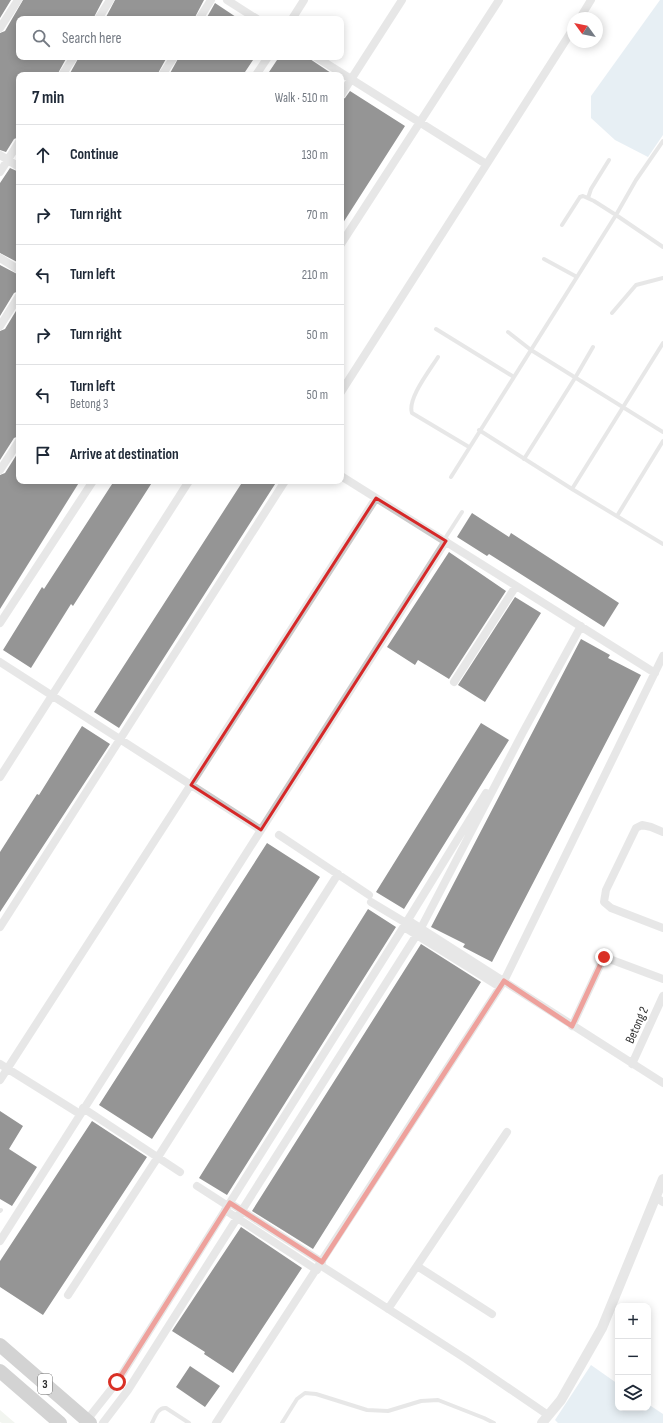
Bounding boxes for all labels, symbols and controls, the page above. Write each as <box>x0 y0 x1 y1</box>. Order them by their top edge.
north arrow <box>567 12 603 48</box>
search box <box>16 16 344 60</box>
icon: search <box>30 27 52 49</box>
text: Search here <box>62 29 122 48</box>
text: 7 min <box>32 88 64 108</box>
text: Walk · 510 m <box>275 90 328 106</box>
icon: ahead <box>32 144 54 166</box>
text: Continue <box>70 145 119 164</box>
text: 130 m <box>302 147 328 163</box>
icon: right <box>32 204 54 226</box>
text: Turn right <box>70 205 122 224</box>
text: 70 m <box>307 207 328 223</box>
icon: left <box>32 264 54 286</box>
text: Turn left <box>70 265 115 284</box>
text: 210 m <box>302 267 328 283</box>
icon: right <box>32 324 54 346</box>
text: Turn right <box>70 325 122 344</box>
text: 50 m <box>307 327 328 343</box>
text: Turn left <box>70 377 115 396</box>
icon: left <box>32 384 54 406</box>
text: 50 m <box>307 387 328 403</box>
text: Betong 3 <box>70 396 109 412</box>
icon: arrive <box>32 444 54 466</box>
text: Arrive at destination <box>70 445 179 464</box>
route end <box>595 948 613 966</box>
street label: Betong 2 <box>622 1004 652 1046</box>
map controls <box>615 1303 651 1411</box>
button: + <box>615 1303 651 1339</box>
button: − <box>615 1339 651 1375</box>
route start <box>108 1373 126 1391</box>
road number: 3 <box>38 1374 52 1394</box>
button: layers <box>615 1375 651 1411</box>

